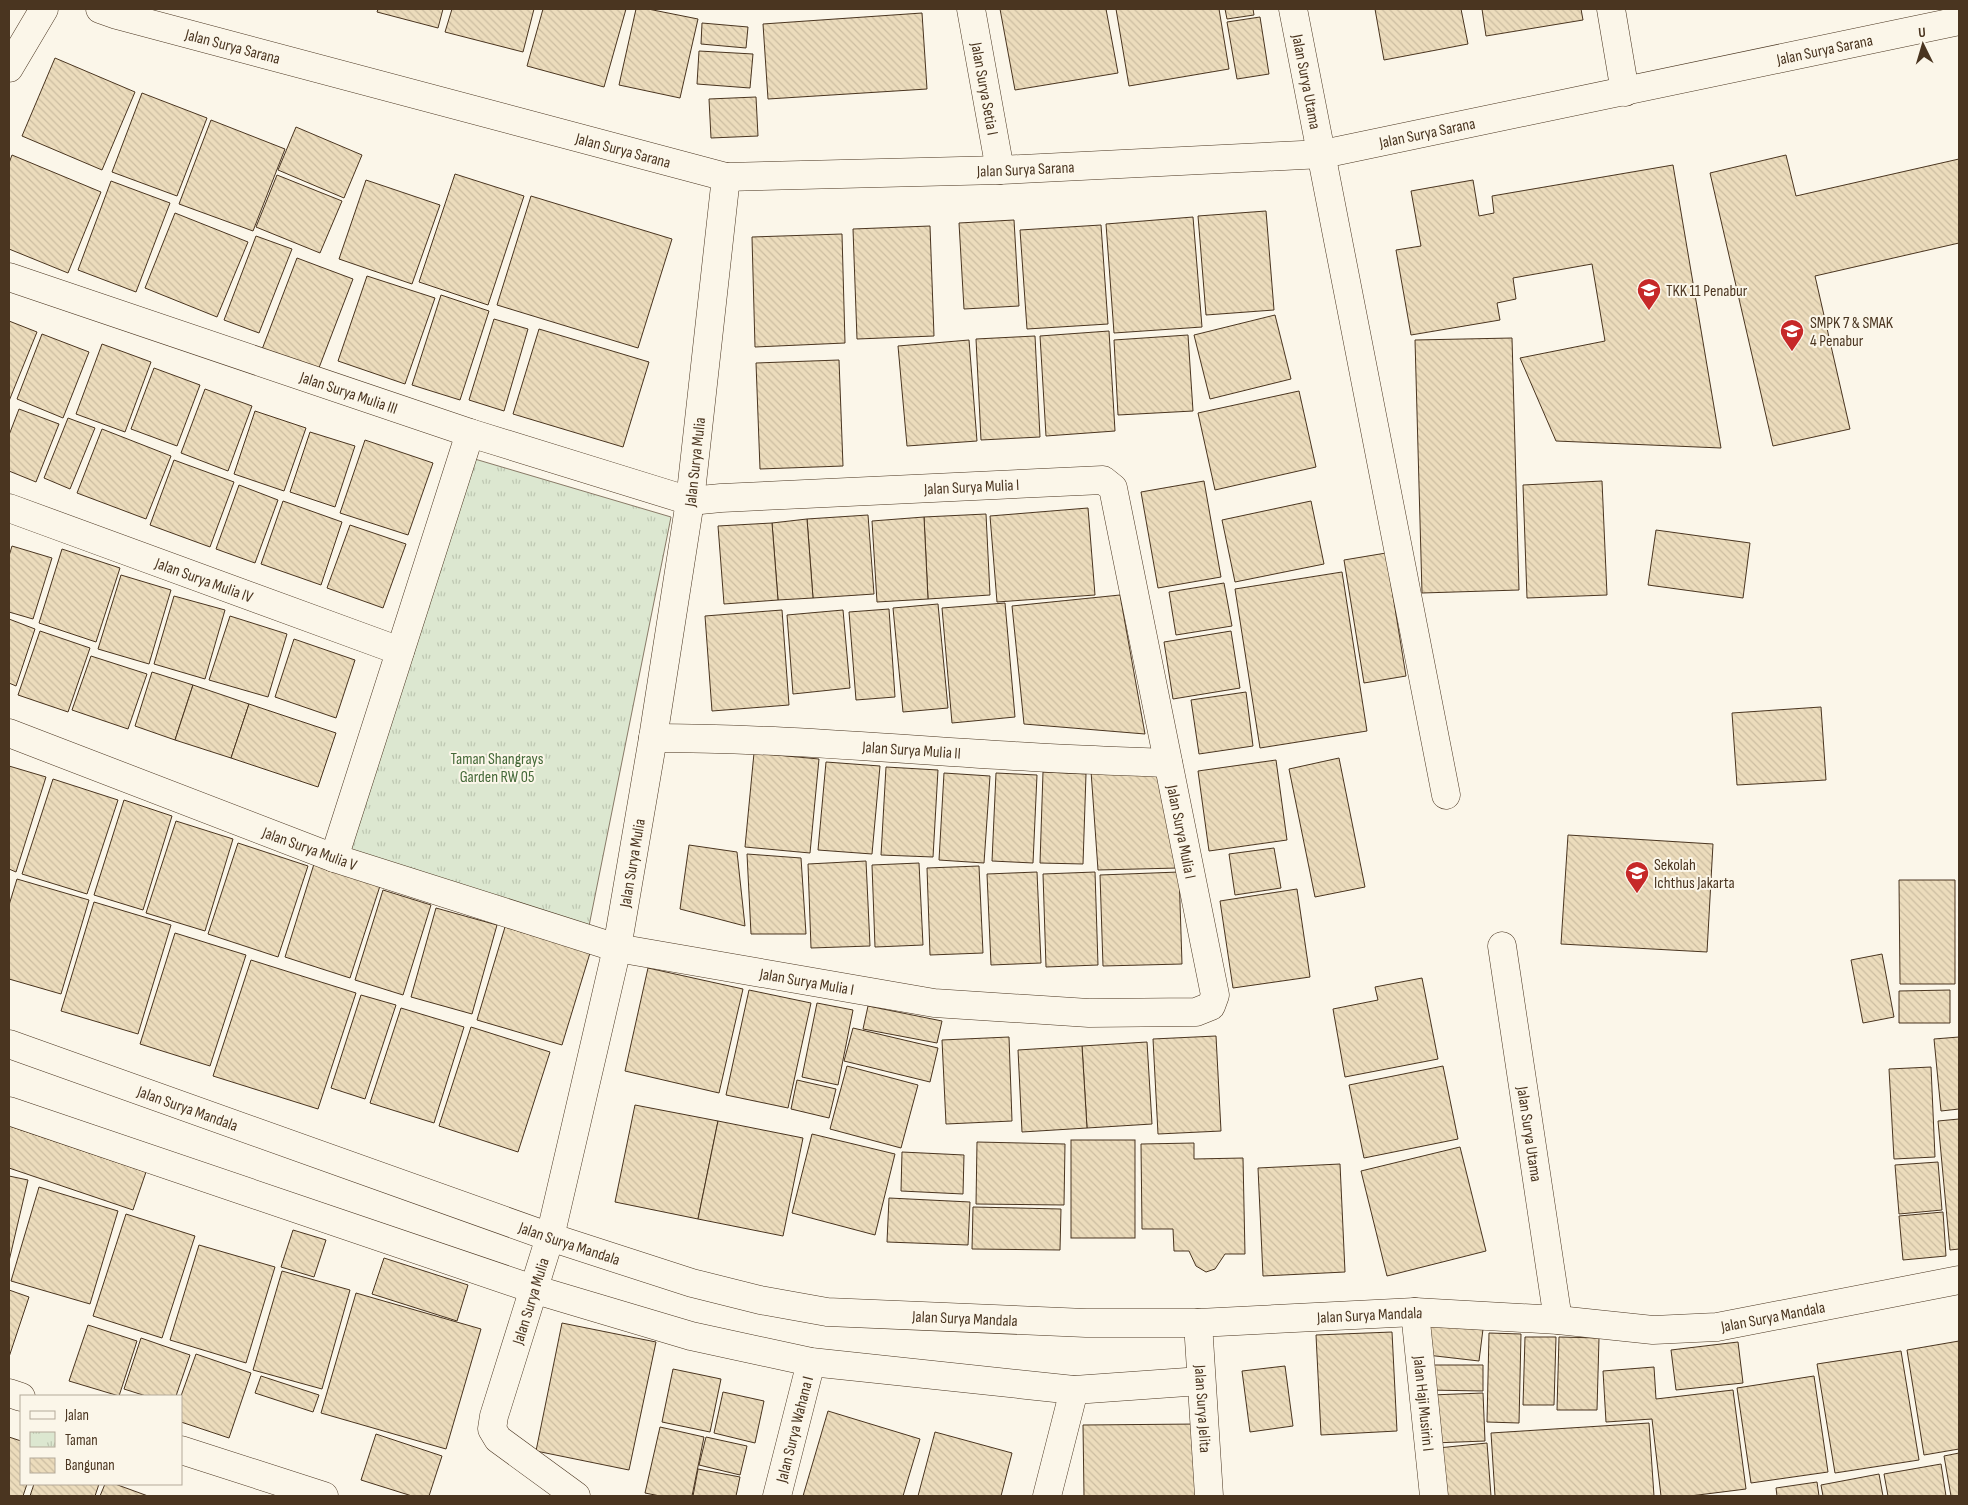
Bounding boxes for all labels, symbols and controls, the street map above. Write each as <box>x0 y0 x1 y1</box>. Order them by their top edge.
north arrow <box>1898 20 1948 70</box>
text: U <box>1918 24 1926 41</box>
street label: Jalan Surya Sarana <box>182 25 282 69</box>
street label: Jalan Surya Sarana <box>1774 31 1874 70</box>
street label: Jalan Surya Utama <box>1287 32 1324 131</box>
street label: Jalan Surya Setia I <box>966 40 1002 137</box>
street label: Jalan Surya Sarana <box>1377 114 1477 153</box>
street label: Jalan Surya Sarana <box>572 129 673 173</box>
street label: Jalan Surya Sarana <box>976 158 1075 182</box>
school or university icon: TKK 11 Penabur <box>1636 277 1662 311</box>
place label: TKK 11 Penabur <box>1666 282 1748 301</box>
place label: SMPK 7 & SMAK 4 Penabur <box>1810 314 1894 351</box>
school or university icon: SMPK 7 & SMAK 4 Penabur <box>1779 318 1805 352</box>
street label: Jalan Surya Mulia III <box>296 368 400 419</box>
street label: Jalan Surya Mulia <box>681 416 710 509</box>
street label: Jalan Surya Mulia I <box>923 476 1020 499</box>
street label: Jalan Surya Mulia IV <box>151 554 256 608</box>
street label: Jalan Surya Mulia II <box>861 738 961 764</box>
park label: Taman Shangrays Garden RW 05 <box>451 750 544 787</box>
street label: Jalan Surya Mulia I <box>1162 782 1199 881</box>
street label: Jalan Surya Mulia <box>616 817 650 910</box>
street label: Jalan Surya Mulia V <box>259 823 360 876</box>
place label: Sekolah Ichthus Jakarta <box>1654 856 1735 893</box>
school or university icon: Sekolah Ichthus Jakarta <box>1624 860 1650 894</box>
street label: Jalan Surya Mulia I <box>757 965 855 1000</box>
street label: Jalan Surya Mandala <box>134 1082 240 1136</box>
street label: Jalan Surya Utama <box>1512 1084 1545 1183</box>
street label: Jalan Surya Mandala <box>515 1218 622 1270</box>
street label: Jalan Surya Mulia <box>509 1256 554 1348</box>
street label: Jalan Surya Mandala <box>1719 1298 1827 1337</box>
street label: Jalan Surya Mandala <box>1316 1304 1423 1328</box>
street label: Jalan Surya Mandala <box>911 1308 1018 1331</box>
street label: Jalan Haji Musirin I <box>1408 1354 1437 1452</box>
street label: Jalan Surya Jelita <box>1190 1363 1214 1453</box>
street label: Jalan Surya Wahana I <box>773 1374 818 1486</box>
legend <box>20 1395 182 1485</box>
text: Jalan <box>64 1406 89 1425</box>
text: Taman <box>65 1431 98 1450</box>
text: Bangunan <box>65 1456 115 1475</box>

